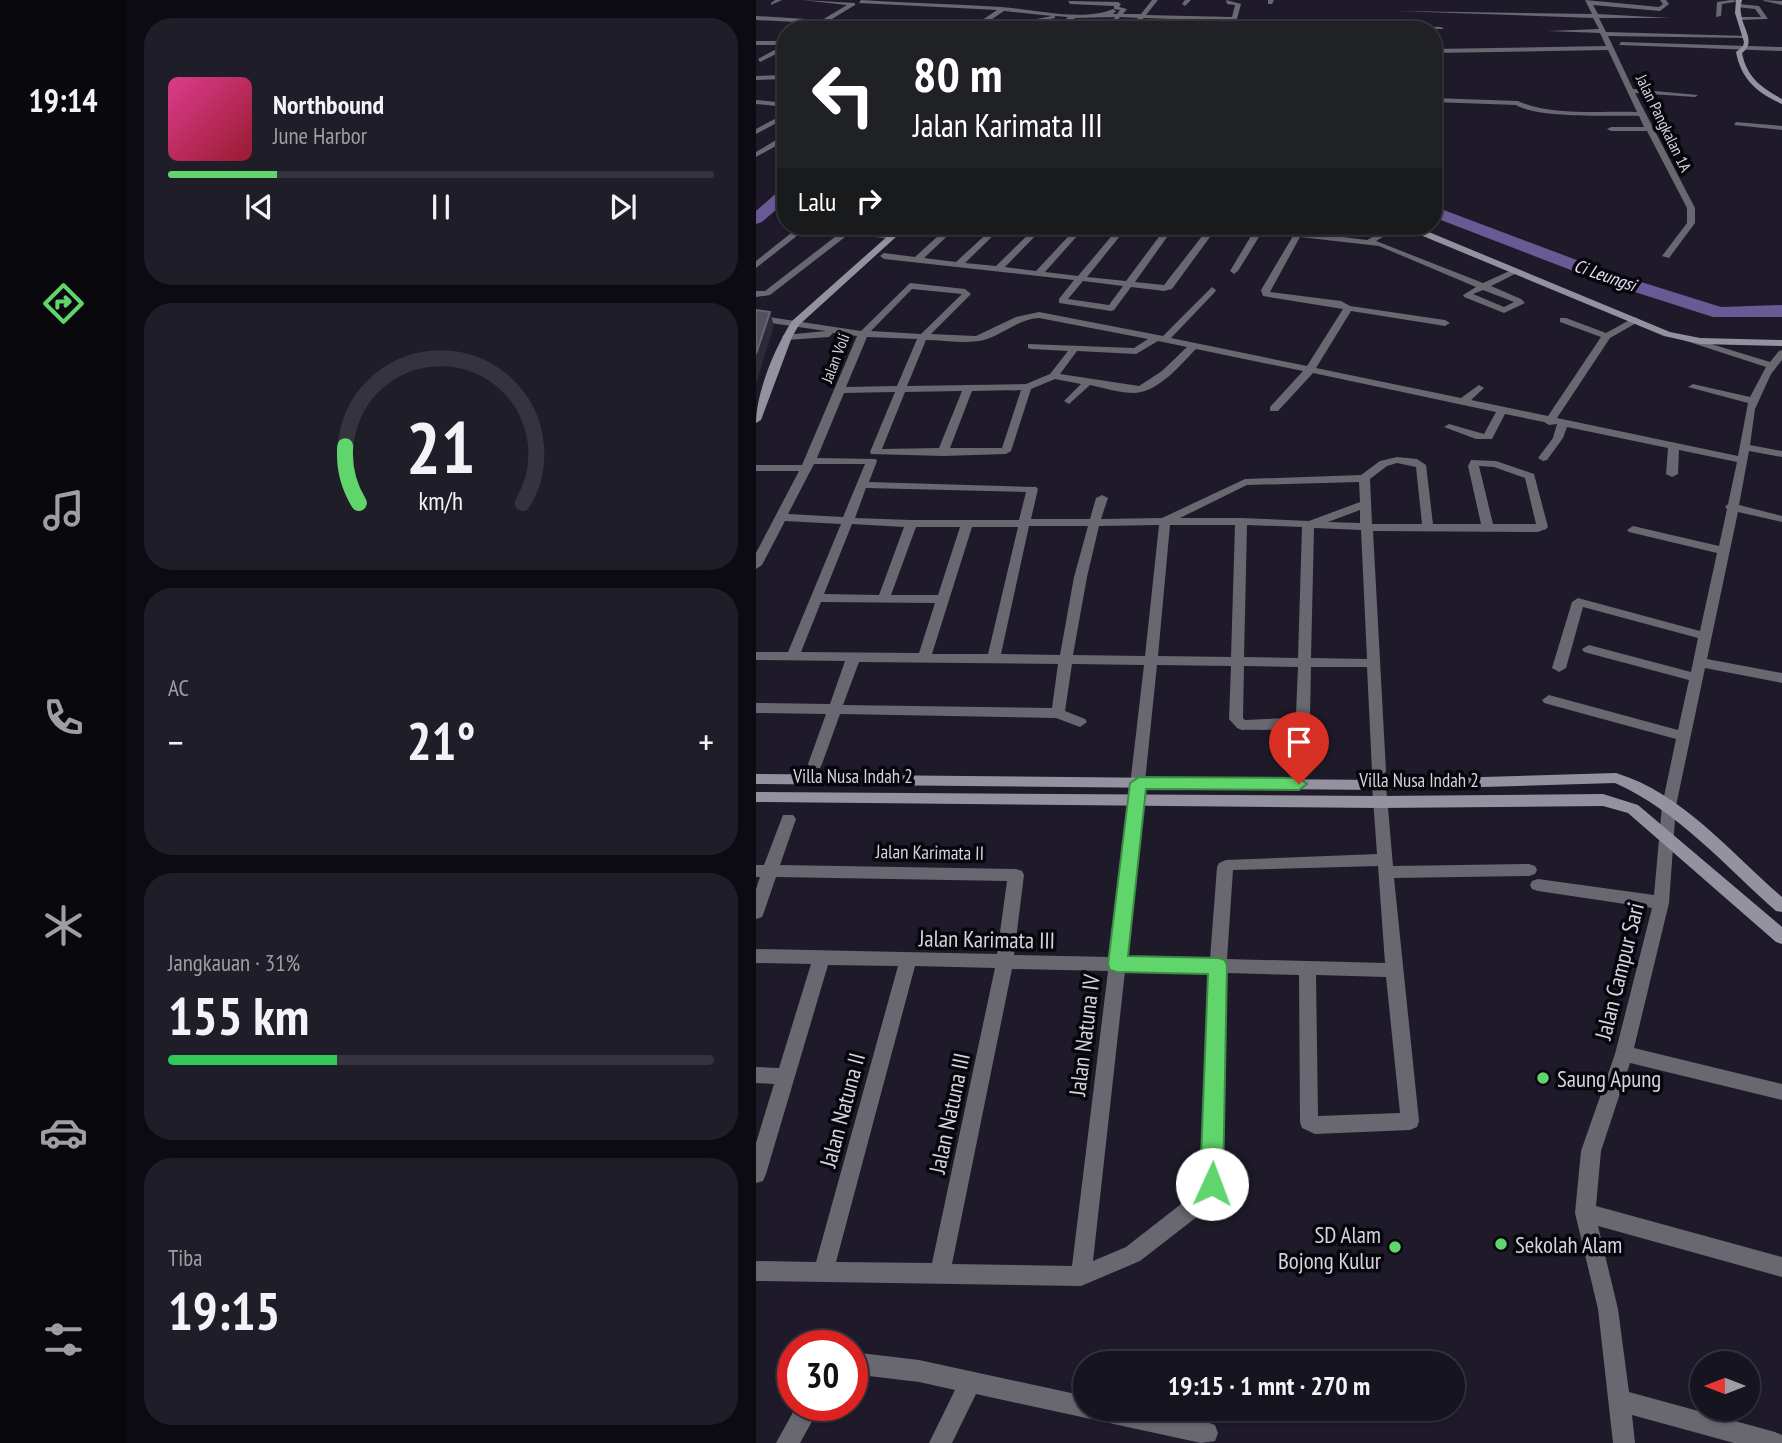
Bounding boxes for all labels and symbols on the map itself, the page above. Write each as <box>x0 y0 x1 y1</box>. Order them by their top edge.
street label: Jalan Pangkalan 1A <box>1631 70 1696 175</box>
water label: Ci Leungsi <box>1571 254 1641 297</box>
street label: Jalan Voli <box>816 331 854 386</box>
pin <box>1269 712 1329 784</box>
street label: Villa Nusa Indah 2 <box>792 764 913 788</box>
street label: Villa Nusa Indah 2 <box>1358 768 1479 792</box>
street label: Jalan Karimata II <box>875 839 984 865</box>
street label: Jalan Campur Sari <box>1588 899 1650 1043</box>
street label: Jalan Karimata III <box>918 923 1055 955</box>
street label: Jalan Natuna IV <box>1062 972 1106 1098</box>
street label: Jalan Natuna II <box>813 1050 871 1171</box>
street label: Jalan Natuna III <box>922 1050 976 1177</box>
place label: Saung Apung <box>1557 1064 1661 1093</box>
marker: Saung Apung <box>1535 1070 1551 1086</box>
position arrow <box>1175 1147 1249 1221</box>
place label: SD Alam Bojong Kulur <box>1278 1220 1382 1275</box>
place label: Sekolah Alam <box>1515 1230 1622 1259</box>
marker: Sekolah Alam <box>1493 1236 1509 1252</box>
marker: SD Alam Bojong Kulur <box>1387 1239 1403 1255</box>
speed limit sign: 30 <box>777 1330 868 1421</box>
north arrow <box>1690 1351 1760 1421</box>

